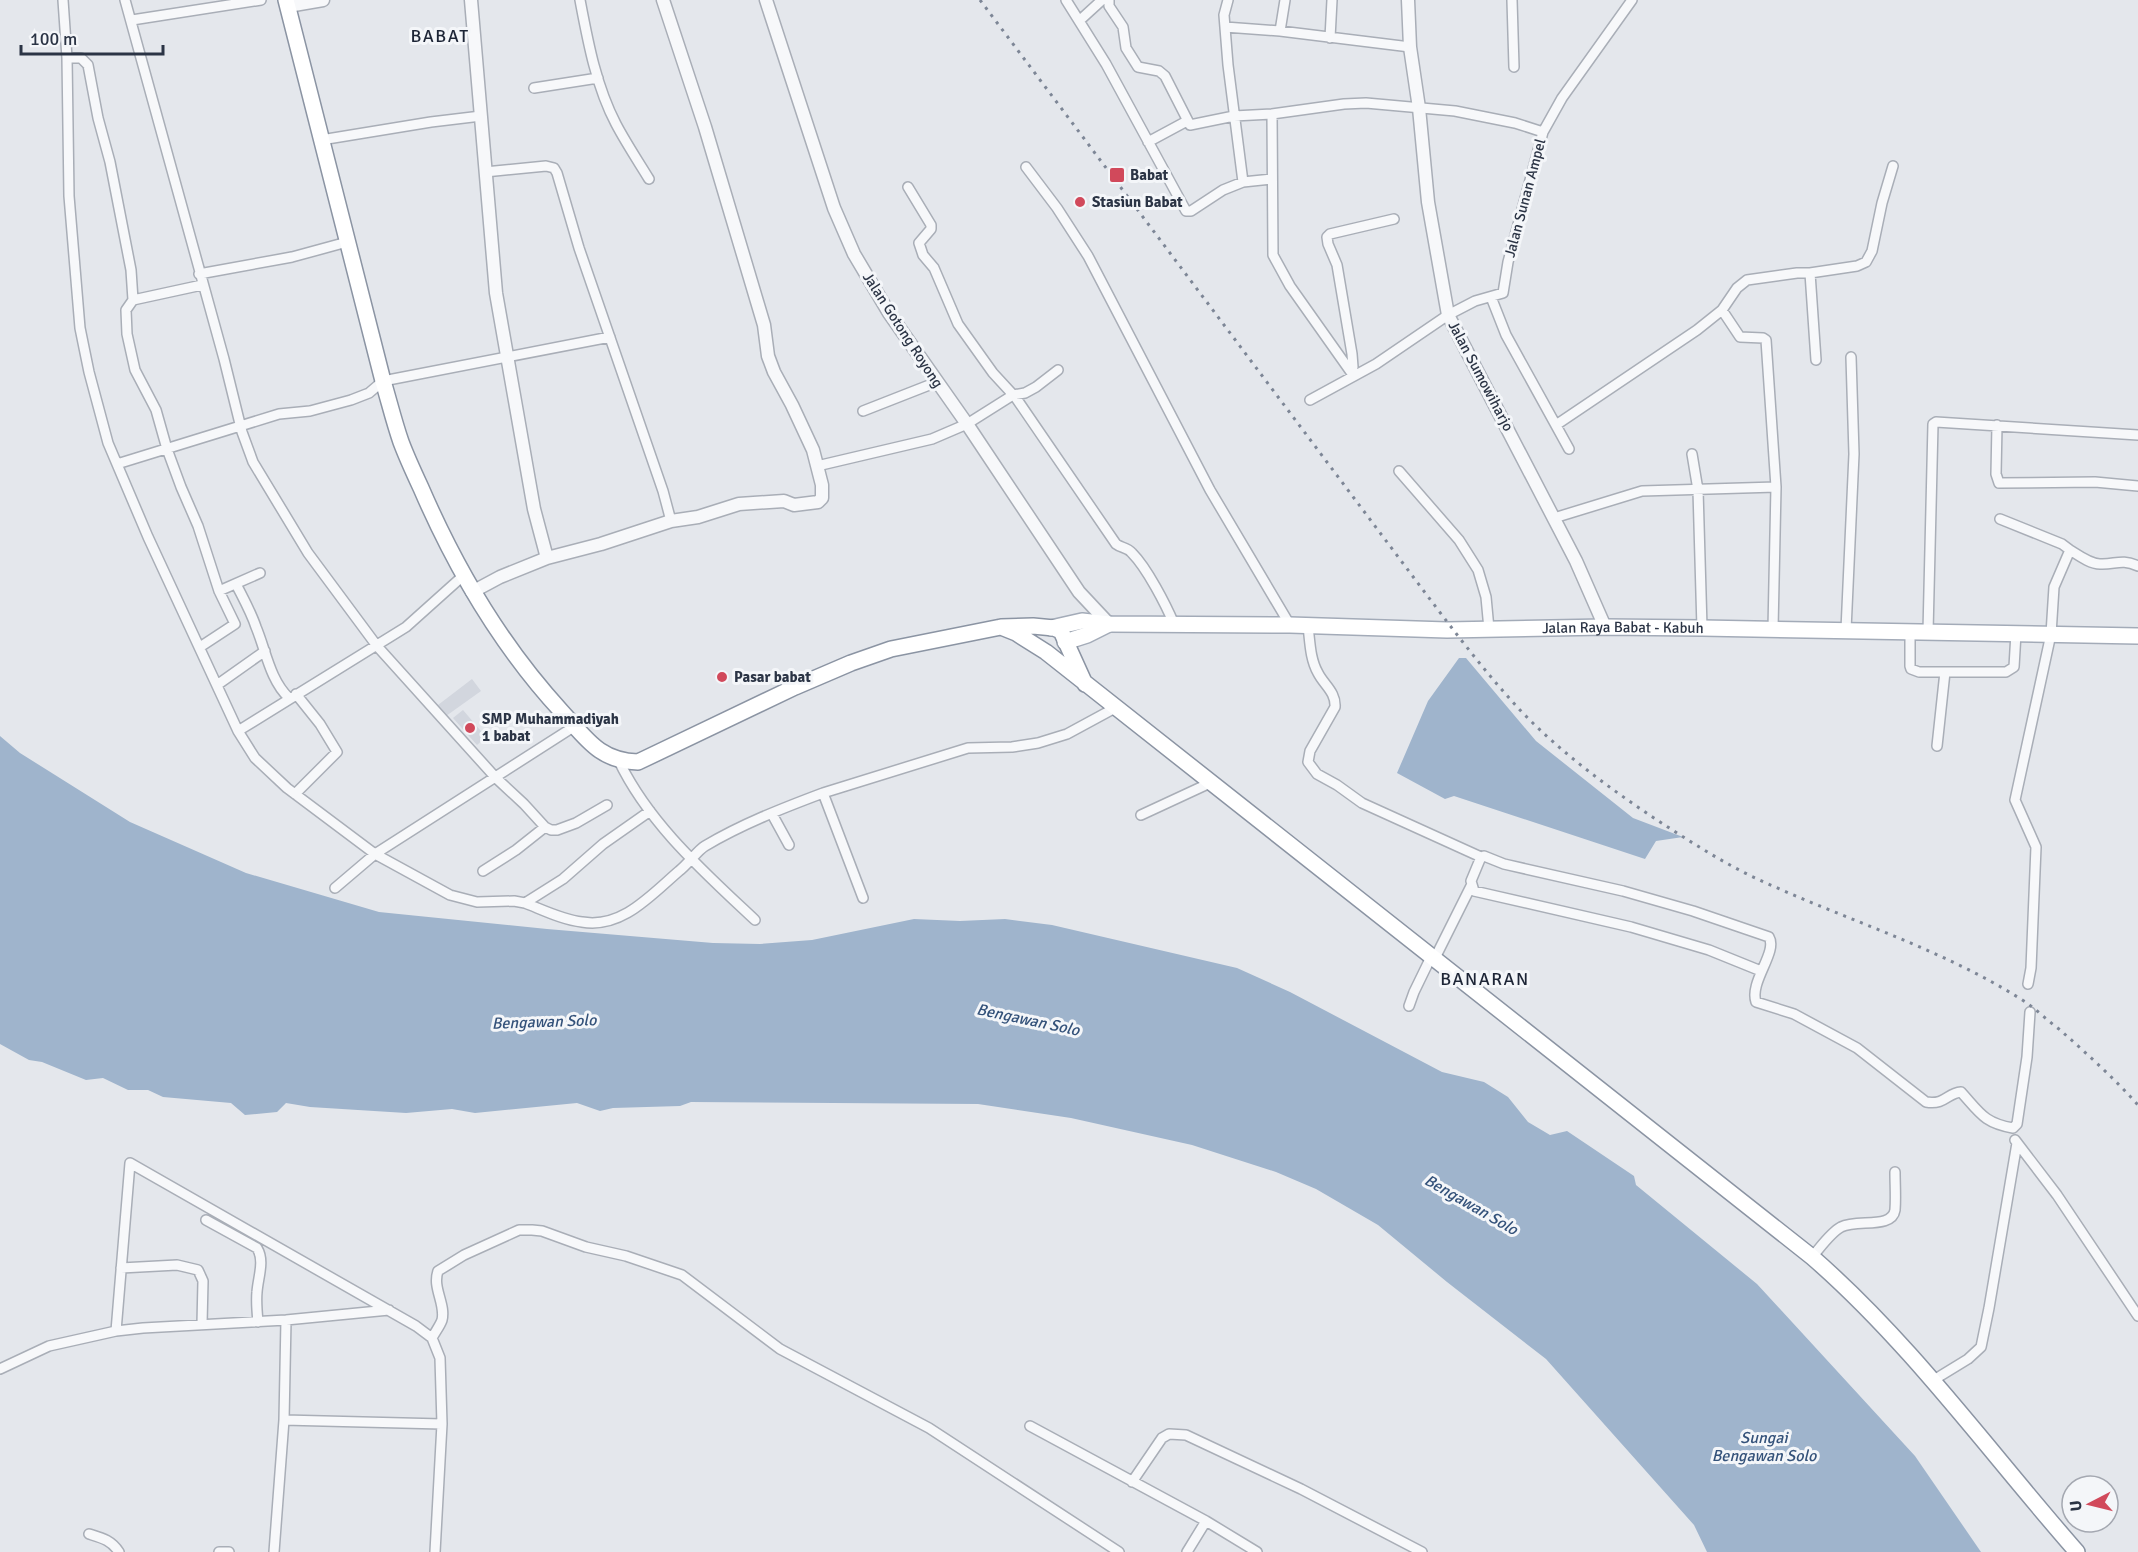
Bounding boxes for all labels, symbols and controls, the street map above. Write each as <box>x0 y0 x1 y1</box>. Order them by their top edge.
scale bar <box>21 18 164 56</box>
district label: BABAT <box>410 25 470 47</box>
text: 100 m <box>30 28 77 50</box>
street label: Jalan Sunan Ampel <box>1500 137 1550 259</box>
marker: Babat <box>1108 166 1126 184</box>
place label: Babat <box>1130 166 1169 184</box>
place label: Stasiun Babat <box>1092 193 1183 211</box>
marker: Stasiun Babat <box>1073 195 1087 209</box>
street label: Jalan Gotong Royong <box>859 269 947 391</box>
street label: Jalan Sumowiharjo <box>1444 318 1518 434</box>
street label: Jalan Raya Babat - Kabuh <box>1542 618 1704 637</box>
place label: Pasar babat <box>734 668 811 686</box>
marker: Pasar babat <box>715 670 729 684</box>
place label: SMP Muhammadiyah 1 babat <box>482 710 619 745</box>
marker: SMP Muhammadiyah 1 babat <box>463 721 477 735</box>
district label: BANARAN <box>1440 968 1530 990</box>
water label: Bengawan Solo <box>975 999 1082 1041</box>
water label: Bengawan Solo <box>491 1010 597 1034</box>
water label: Bengawan Solo <box>1421 1170 1522 1240</box>
water label: Sungai Bengawan Solo <box>1712 1428 1817 1466</box>
north arrow <box>2060 1474 2120 1534</box>
text: U <box>2066 1499 2087 1512</box>

